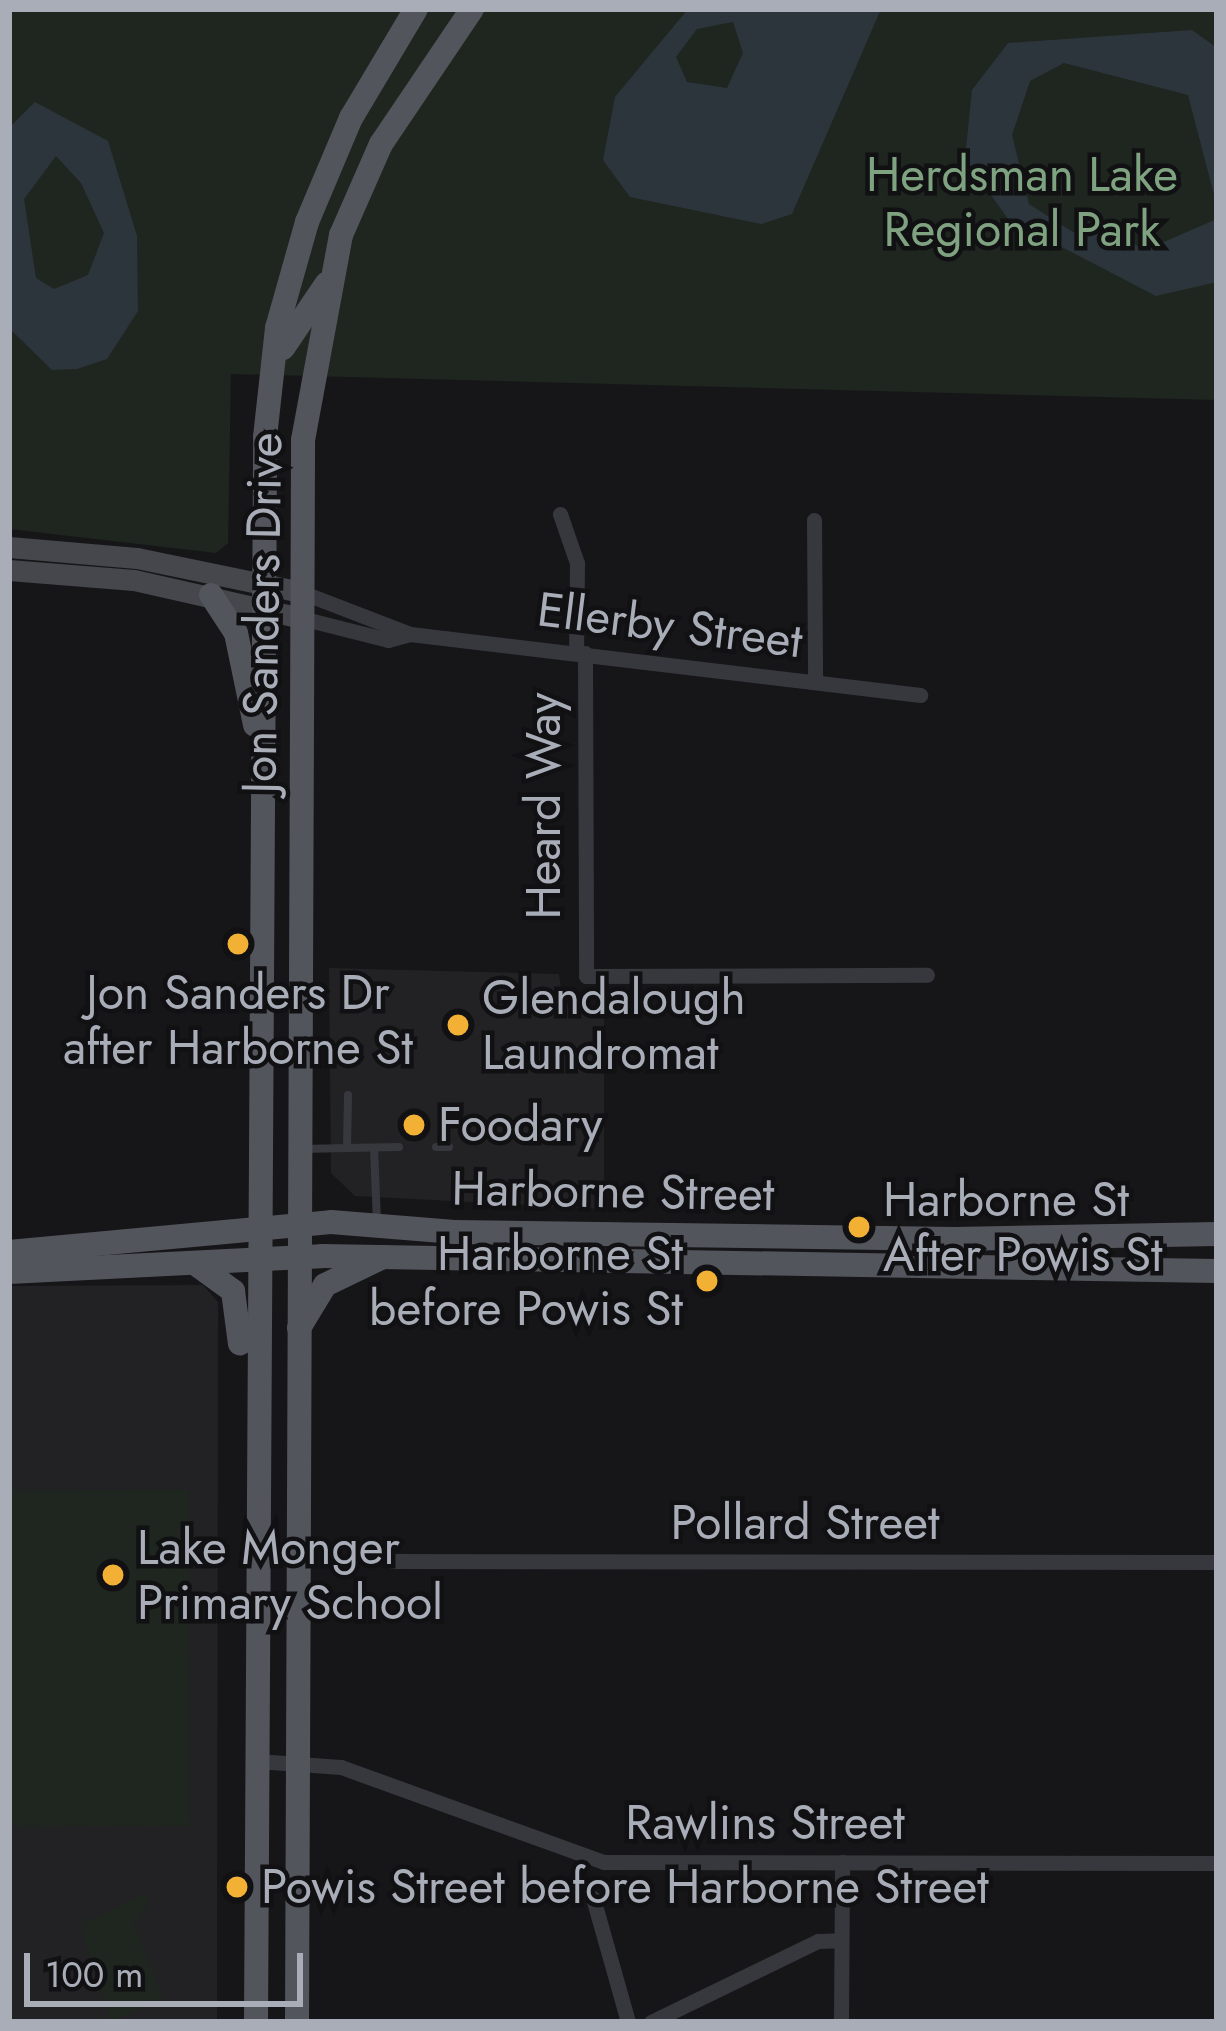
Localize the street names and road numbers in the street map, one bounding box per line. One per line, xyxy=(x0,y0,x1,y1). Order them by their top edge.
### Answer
street label: Jon Sanders Drive xyxy=(230,432,294,794)
street label: Ellerby Street xyxy=(534,580,806,670)
street label: Heard Way xyxy=(515,692,573,920)
street label: Harborne Street xyxy=(451,1159,775,1223)
street label: Pollard Street xyxy=(671,1494,939,1552)
street label: Rawlins Street xyxy=(625,1794,905,1852)

